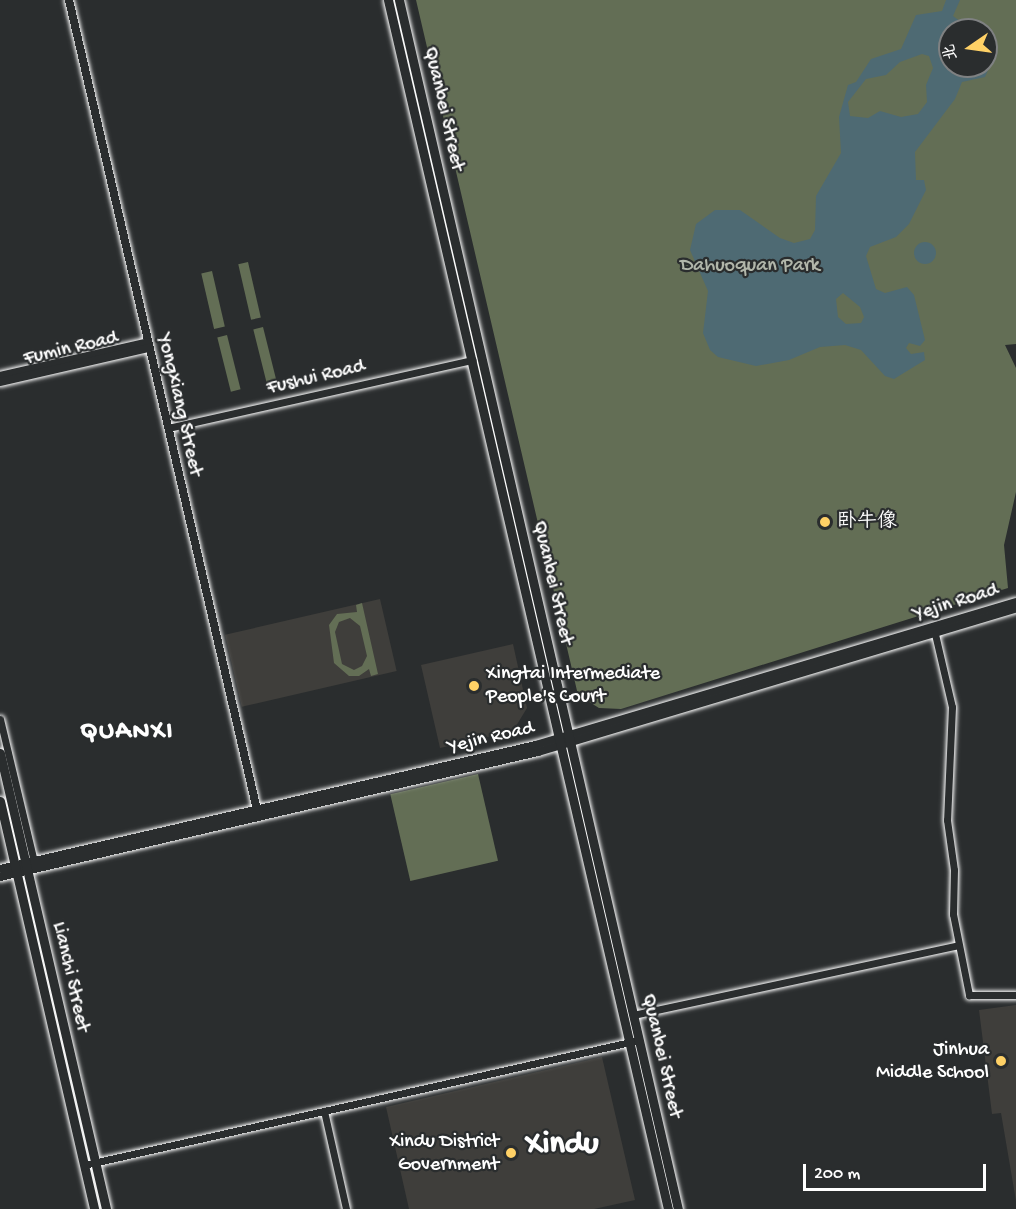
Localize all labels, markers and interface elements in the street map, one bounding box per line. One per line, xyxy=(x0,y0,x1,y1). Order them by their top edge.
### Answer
north arrow xyxy=(938,18,998,78)
text: 北 xyxy=(941,42,963,62)
street label: Quanbei Street xyxy=(417,45,469,173)
park label: Dahuoquan Park xyxy=(680,254,820,278)
street label: Fumin Road xyxy=(21,327,121,371)
street label: Yongxiang Street xyxy=(151,331,207,479)
street label: Fushui Road xyxy=(265,355,367,401)
place label: 卧牛像 xyxy=(837,510,897,534)
marker: 卧牛像 xyxy=(818,515,832,529)
street label: Quanbei Street xyxy=(526,519,578,647)
street label: Yejin Road xyxy=(911,579,1001,627)
place label: Xingtai Intermediate People's Court xyxy=(486,662,660,709)
marker: Xingtai Intermediate People's Court xyxy=(467,679,481,693)
street label: Yejin Road xyxy=(446,716,536,760)
district label: QUANXI xyxy=(80,717,174,749)
street label: Lianchi Street xyxy=(46,920,94,1034)
street label: Quanbei Street xyxy=(635,992,687,1120)
place label: Jinhua Middle School xyxy=(876,1038,989,1085)
marker: Jinhua Middle School xyxy=(994,1054,1008,1068)
district label: Xindu xyxy=(526,1126,598,1164)
place label: Xindu District Government xyxy=(389,1130,499,1177)
marker: Xindu District Government xyxy=(504,1146,518,1160)
scale bar xyxy=(806,1152,989,1190)
text: 200 m xyxy=(814,1164,860,1185)

